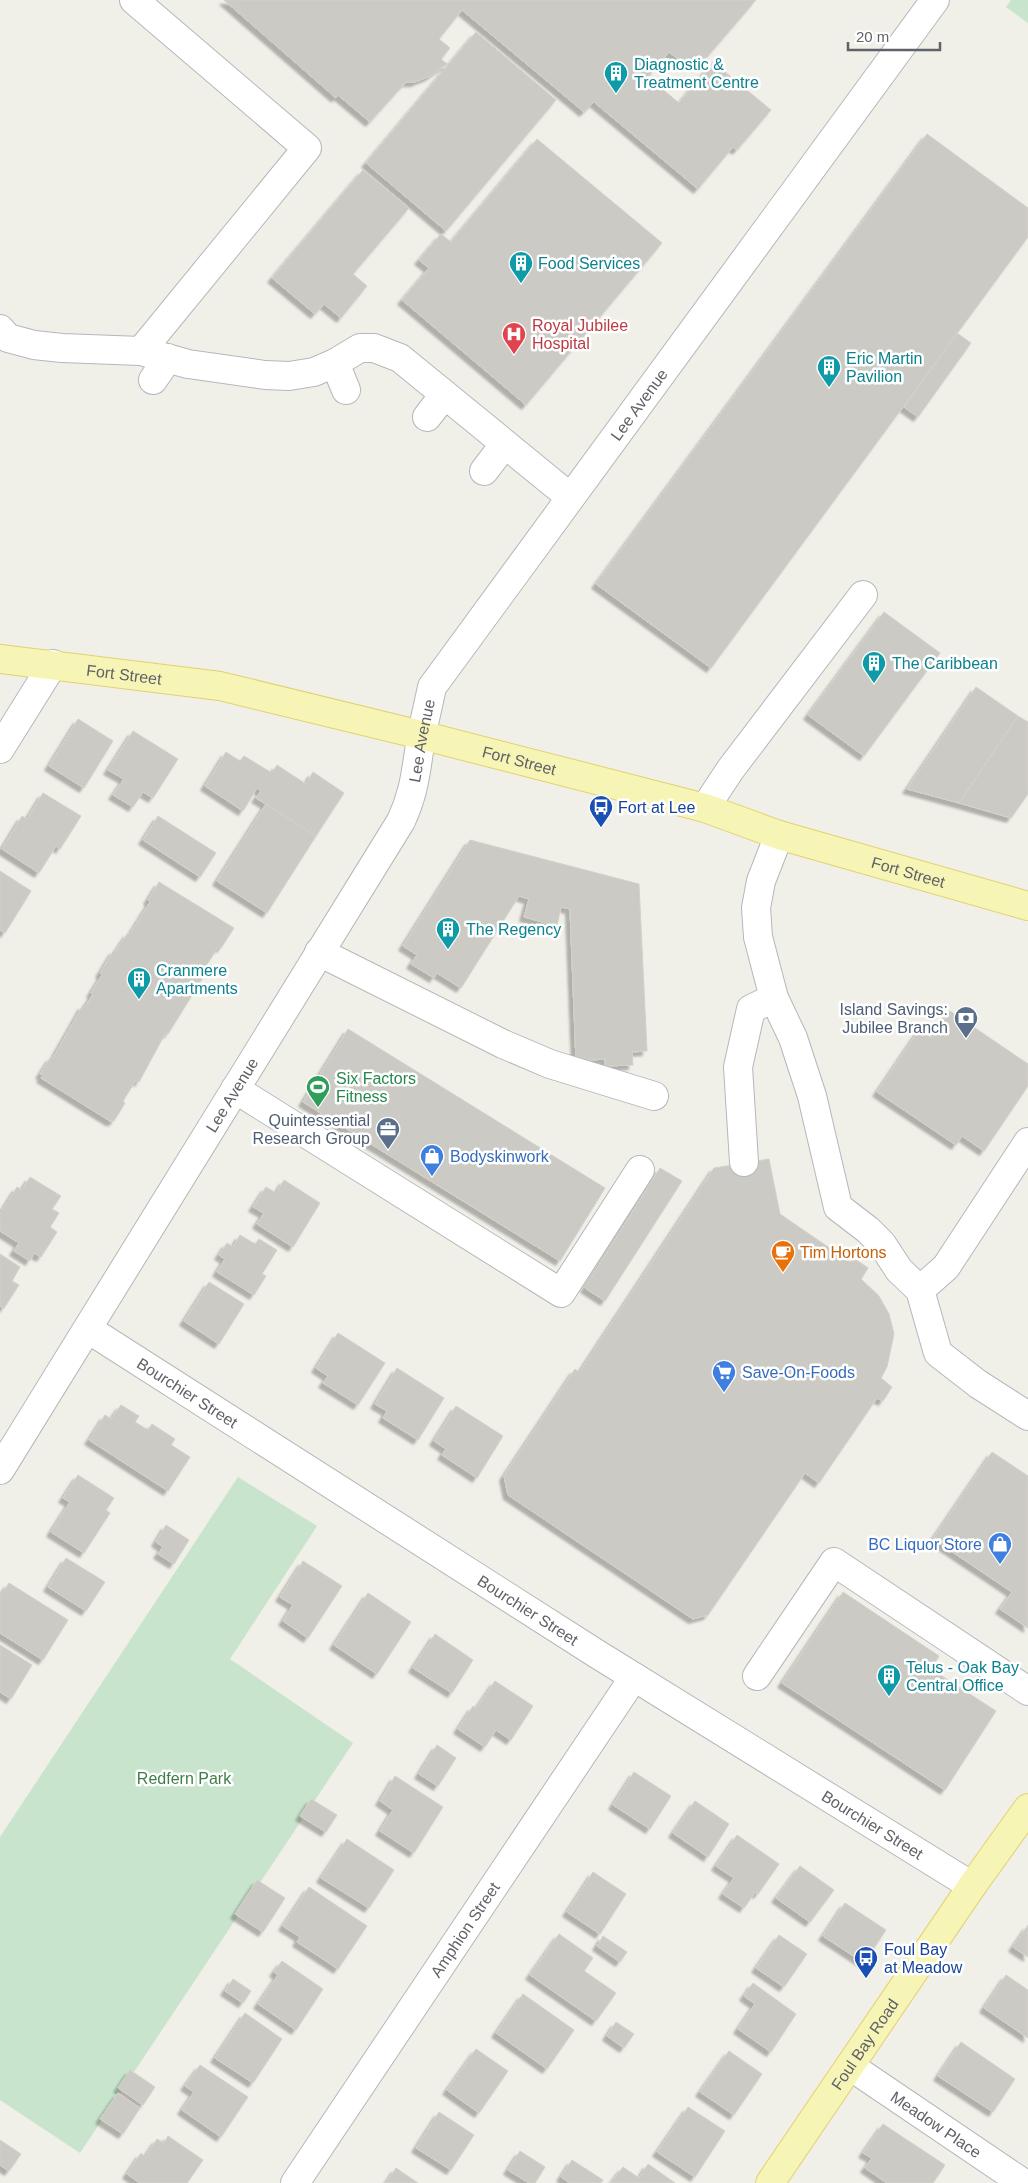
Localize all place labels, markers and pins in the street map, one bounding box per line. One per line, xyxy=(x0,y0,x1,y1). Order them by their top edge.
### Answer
place label: Diagnostic & Treatment Centre xyxy=(634,56,759,91)
building icon: Diagnostic & Treatment Centre xyxy=(603,60,629,94)
building icon: Food Services xyxy=(508,250,534,284)
place label: Food Services xyxy=(538,255,640,272)
place label: Royal Jubilee Hospital xyxy=(532,317,628,352)
hospital icon: Royal Jubilee Hospital xyxy=(501,321,527,355)
place label: Eric Martin Pavilion xyxy=(846,350,922,385)
building icon: Eric Martin Pavilion xyxy=(816,354,842,388)
building icon: The Caribbean xyxy=(861,650,887,684)
place label: The Caribbean xyxy=(892,655,998,672)
bus stop icon: Fort at Lee xyxy=(588,794,614,828)
place label: Fort at Lee xyxy=(618,799,695,816)
building icon: The Regency xyxy=(435,916,461,950)
place label: The Regency xyxy=(466,921,561,938)
place label: Cranmere Apartments xyxy=(156,962,238,997)
building icon: Cranmere Apartments xyxy=(126,966,152,1000)
place label: Island Savings: Jubilee Branch xyxy=(839,1001,948,1036)
bank icon: Island Savings: Jubilee Branch xyxy=(953,1005,979,1039)
place label: Six Factors Fitness xyxy=(336,1070,416,1105)
sports icon: Six Factors Fitness xyxy=(305,1074,331,1108)
place label: Quintessential Research Group xyxy=(253,1112,370,1147)
office icon: Quintessential Research Group xyxy=(375,1116,401,1150)
shop icon: Bodyskinwork xyxy=(419,1143,445,1177)
place label: Bodyskinwork xyxy=(450,1148,550,1165)
cafe icon: Tim Hortons xyxy=(770,1239,796,1273)
place label: Tim Hortons xyxy=(800,1244,887,1261)
supermarket icon: Save-On-Foods xyxy=(711,1359,737,1393)
place label: Save-On-Foods xyxy=(742,1364,855,1381)
shop icon: BC Liquor Store xyxy=(987,1531,1013,1565)
place label: BC Liquor Store xyxy=(868,1536,982,1553)
place label: Telus - Oak Bay Central Office xyxy=(906,1659,1019,1694)
building icon: Telus - Oak Bay Central Office xyxy=(876,1663,902,1697)
place label: Foul Bay at Meadow xyxy=(884,1941,963,1976)
bus stop icon: Foul Bay at Meadow xyxy=(853,1945,879,1979)

